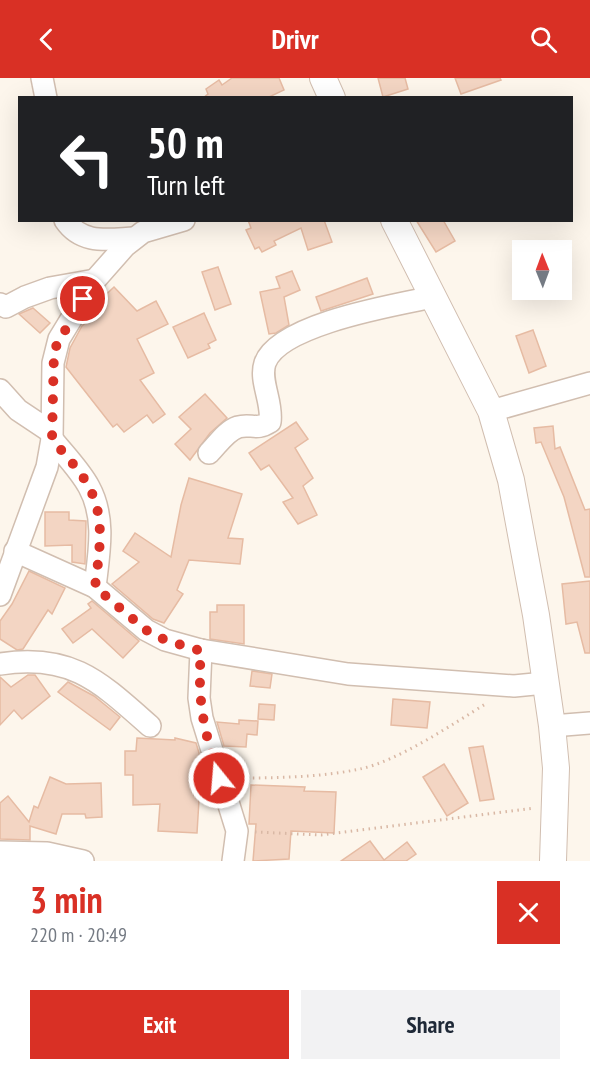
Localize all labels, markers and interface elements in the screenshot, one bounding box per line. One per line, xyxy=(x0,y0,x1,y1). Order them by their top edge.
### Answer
text: Drivr xyxy=(271,22,319,56)
icon: back xyxy=(30,23,63,56)
icon: search xyxy=(527,23,560,56)
text: 50 m xyxy=(147,115,224,170)
icon: left xyxy=(48,120,126,198)
text: Turn left xyxy=(147,168,225,202)
north arrow xyxy=(512,240,572,300)
map controls xyxy=(512,240,572,300)
pin xyxy=(57,273,108,324)
icon: arrive xyxy=(66,282,99,315)
position arrow xyxy=(187,746,251,810)
text: 3 min xyxy=(30,876,103,923)
button: close xyxy=(497,881,560,944)
text: 220 m · 20:49 xyxy=(30,922,127,948)
button: Exit xyxy=(30,990,289,1059)
button: Share xyxy=(301,990,560,1059)

